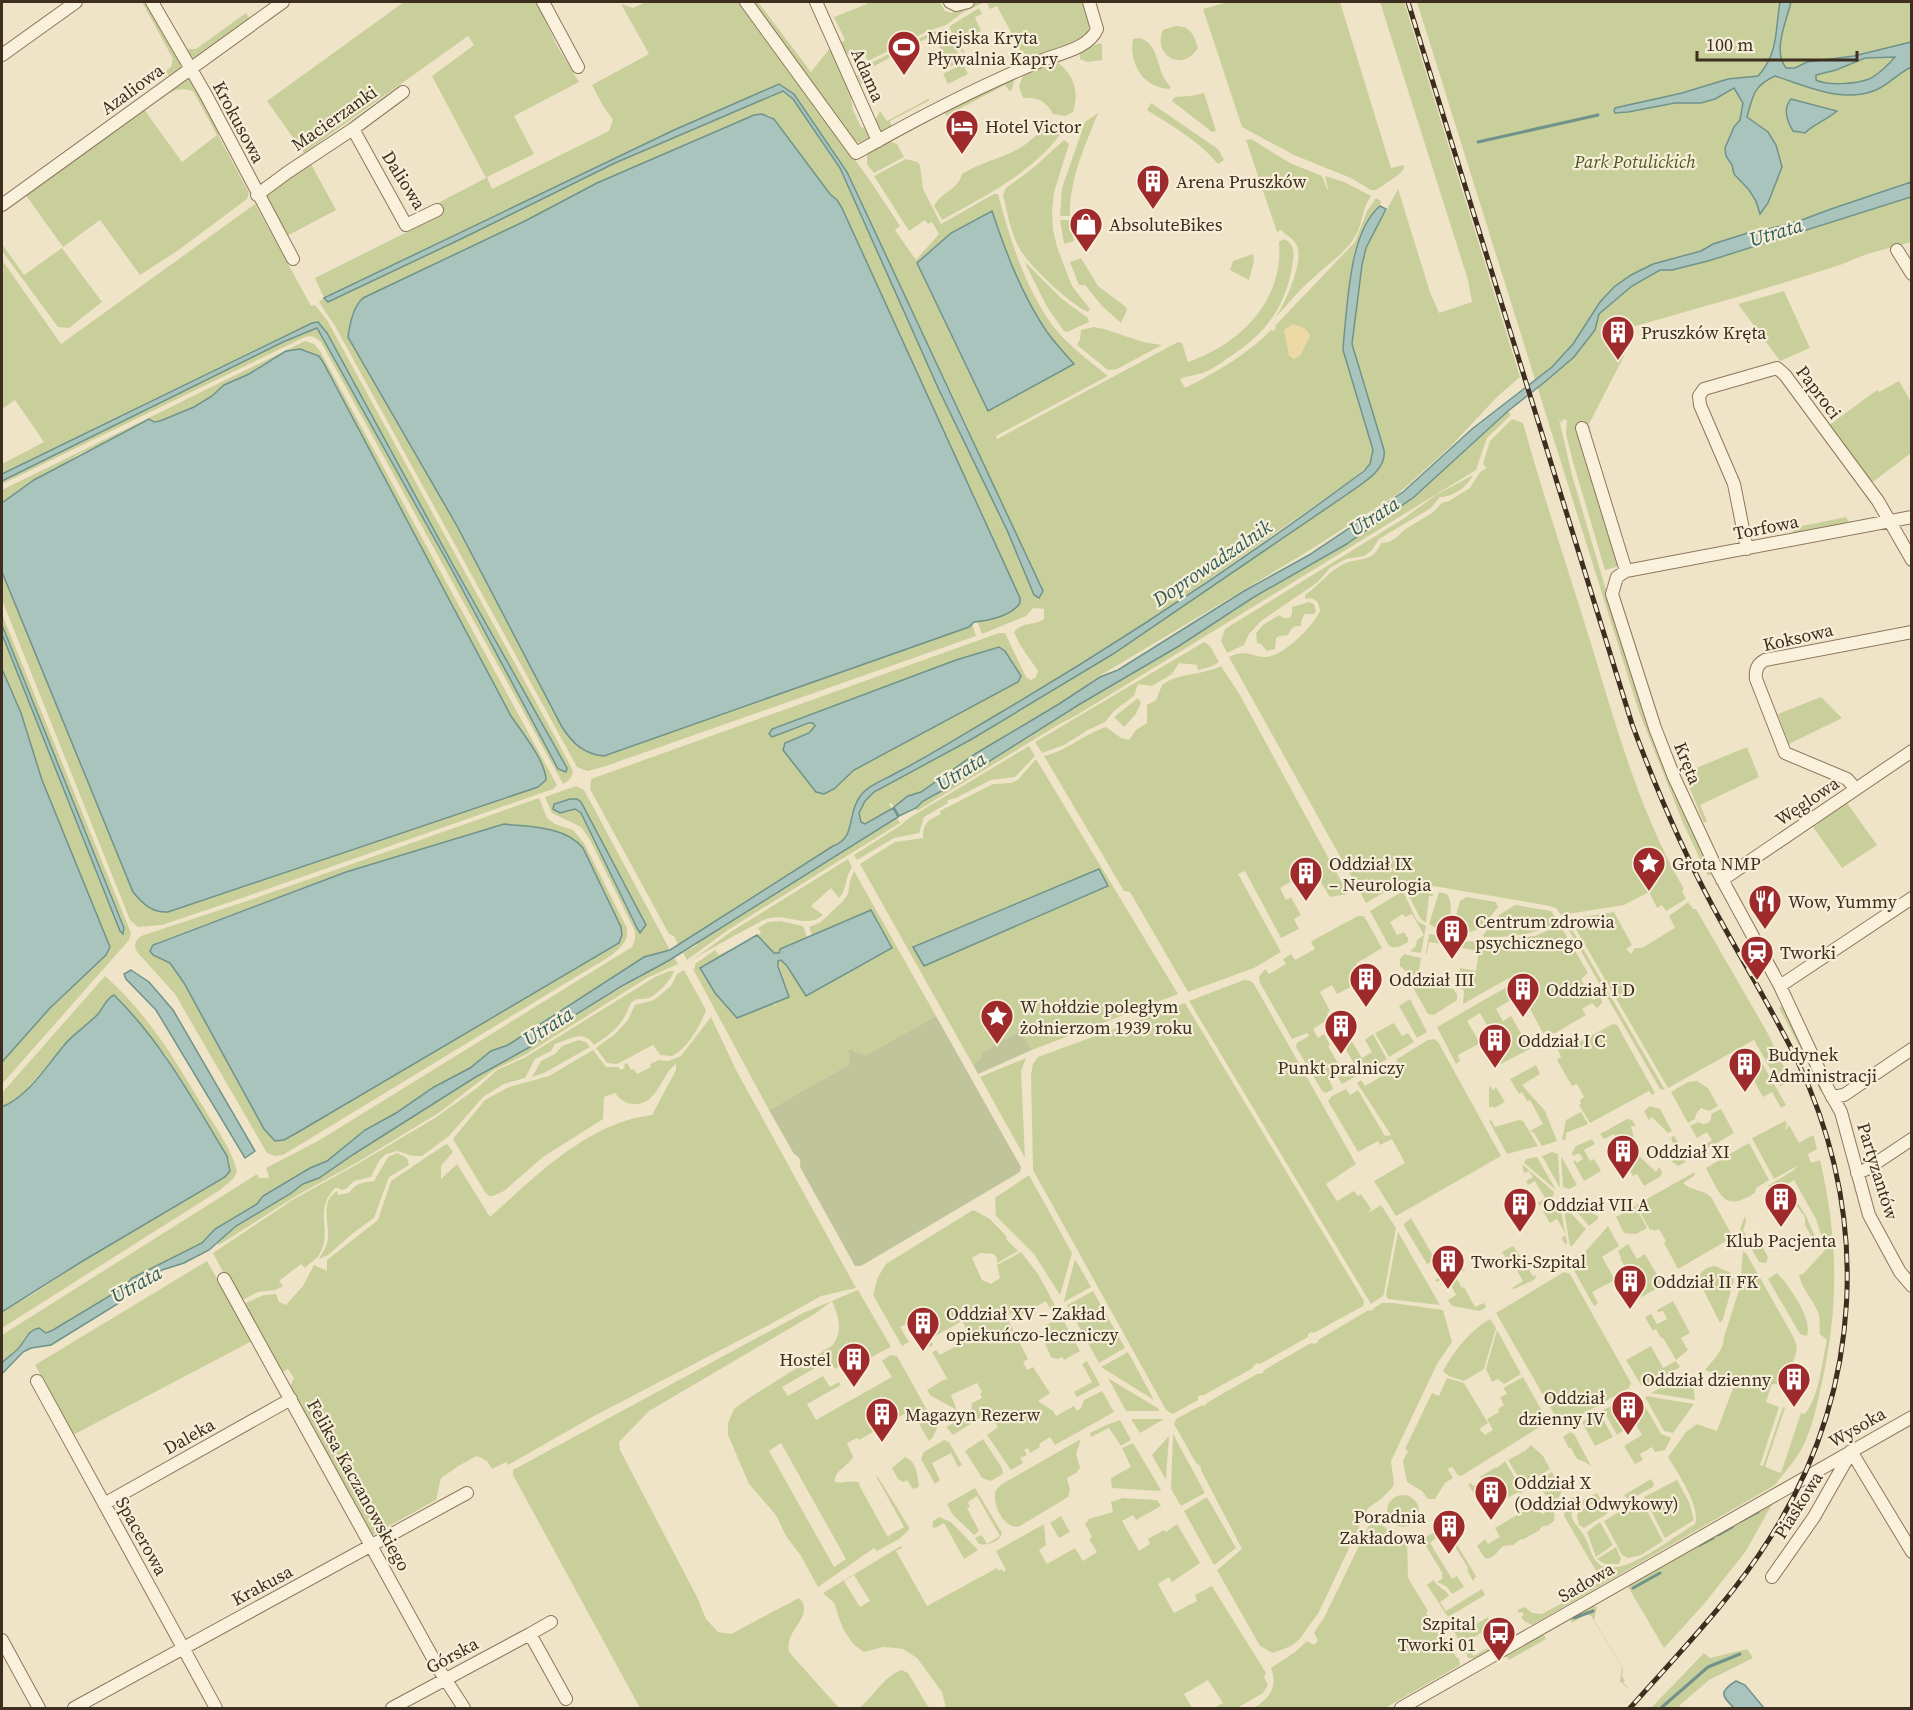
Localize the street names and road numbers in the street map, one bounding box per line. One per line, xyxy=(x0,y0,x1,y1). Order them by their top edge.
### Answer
street label: Adama xyxy=(845,44,891,106)
street label: Azaliowa xyxy=(95,57,169,120)
street label: Krokusowa xyxy=(207,76,272,168)
street label: Macierzanki xyxy=(286,79,382,157)
street label: Daliowa xyxy=(376,146,432,215)
street label: Paproci xyxy=(1791,360,1847,424)
street label: Torfowa xyxy=(1731,508,1801,546)
street label: Koksowa xyxy=(1760,617,1836,657)
street label: Kręta xyxy=(1668,738,1708,789)
street label: Węglowa xyxy=(1770,770,1845,832)
street label: Partyzantów xyxy=(1851,1119,1905,1223)
street label: Feliksa Kaczanowskiego xyxy=(301,1395,417,1575)
street label: Wysoka xyxy=(1824,1400,1891,1453)
street label: Daleka xyxy=(159,1411,220,1460)
street label: Piaskowa xyxy=(1768,1466,1829,1543)
street label: Spacerowa xyxy=(110,1492,174,1581)
street label: Sadowa xyxy=(1553,1555,1619,1608)
street label: Krakusa xyxy=(227,1558,298,1612)
street label: Górska xyxy=(421,1630,483,1679)

